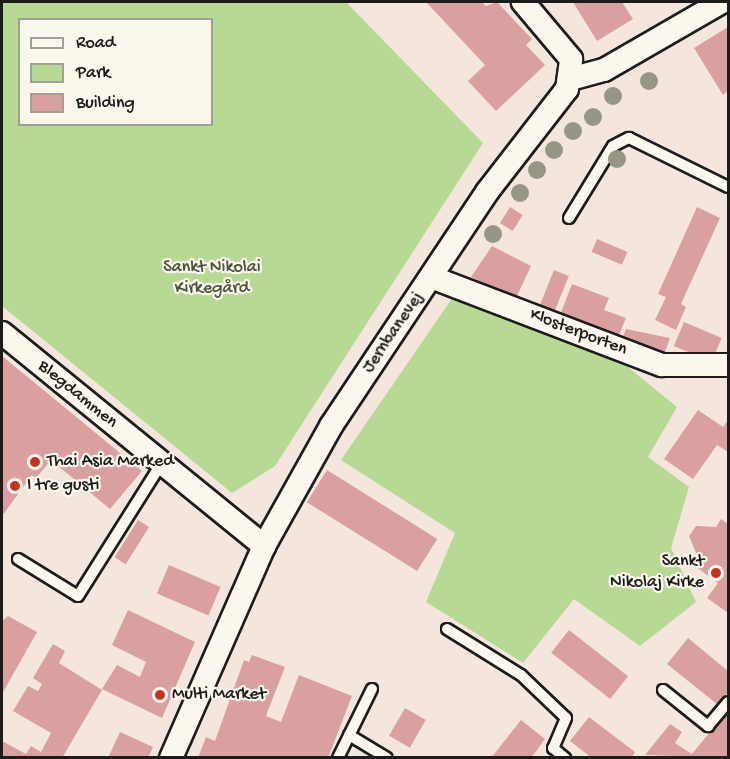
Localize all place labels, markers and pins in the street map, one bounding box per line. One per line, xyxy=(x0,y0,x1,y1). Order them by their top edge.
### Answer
place label: Thai Asia Marked xyxy=(47,451,174,473)
marker: Thai Asia Marked xyxy=(28,455,42,469)
place label: I tre gusti xyxy=(27,475,99,497)
marker: I tre gusti xyxy=(8,479,22,493)
place label: Sankt Nikolaj Kirke xyxy=(610,552,704,594)
marker: Sankt Nikolaj Kirke xyxy=(709,566,723,580)
place label: Multi Market xyxy=(172,684,266,706)
marker: Multi Market xyxy=(153,688,167,702)

